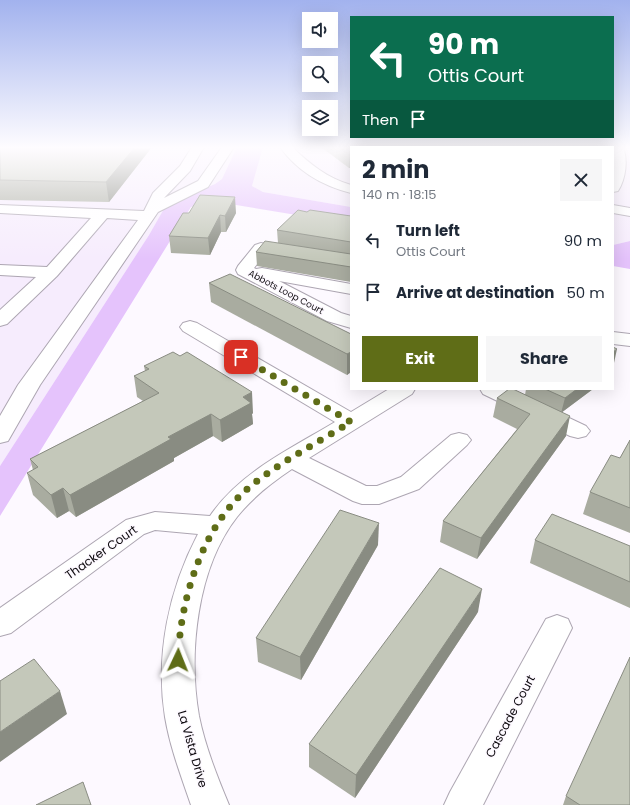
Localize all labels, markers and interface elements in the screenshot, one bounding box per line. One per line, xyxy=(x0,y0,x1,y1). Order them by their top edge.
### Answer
map controls xyxy=(302,12,338,136)
button: sound xyxy=(302,12,338,48)
text: 90 m xyxy=(428,25,499,64)
icon: left xyxy=(362,32,414,84)
button: search xyxy=(302,56,338,92)
text: Ottis Court xyxy=(428,63,524,88)
button: layers xyxy=(302,100,338,136)
icon: arrive xyxy=(407,108,429,130)
text: Then xyxy=(362,109,399,130)
text: 2 min xyxy=(362,153,429,186)
button: close xyxy=(560,159,602,201)
text: 140 m · 18:15 xyxy=(362,185,437,204)
text: Turn left xyxy=(396,220,460,241)
icon: left xyxy=(362,229,384,251)
text: 90 m xyxy=(564,230,602,251)
text: Ottis Court xyxy=(396,242,465,261)
street label: Abbots Loop Court xyxy=(246,267,326,317)
icon: arrive xyxy=(362,281,384,303)
text: Arrive at destination xyxy=(396,282,554,303)
text: 50 m xyxy=(566,282,605,303)
button: Exit xyxy=(362,336,478,382)
button: Share xyxy=(486,336,602,382)
pin xyxy=(224,340,258,374)
icon: arrive xyxy=(230,346,252,368)
street label: Thacker Court xyxy=(62,521,140,583)
position arrow xyxy=(157,639,199,681)
street label: Cascade Court xyxy=(481,672,539,760)
street label: La Vista Drive xyxy=(174,708,212,790)

